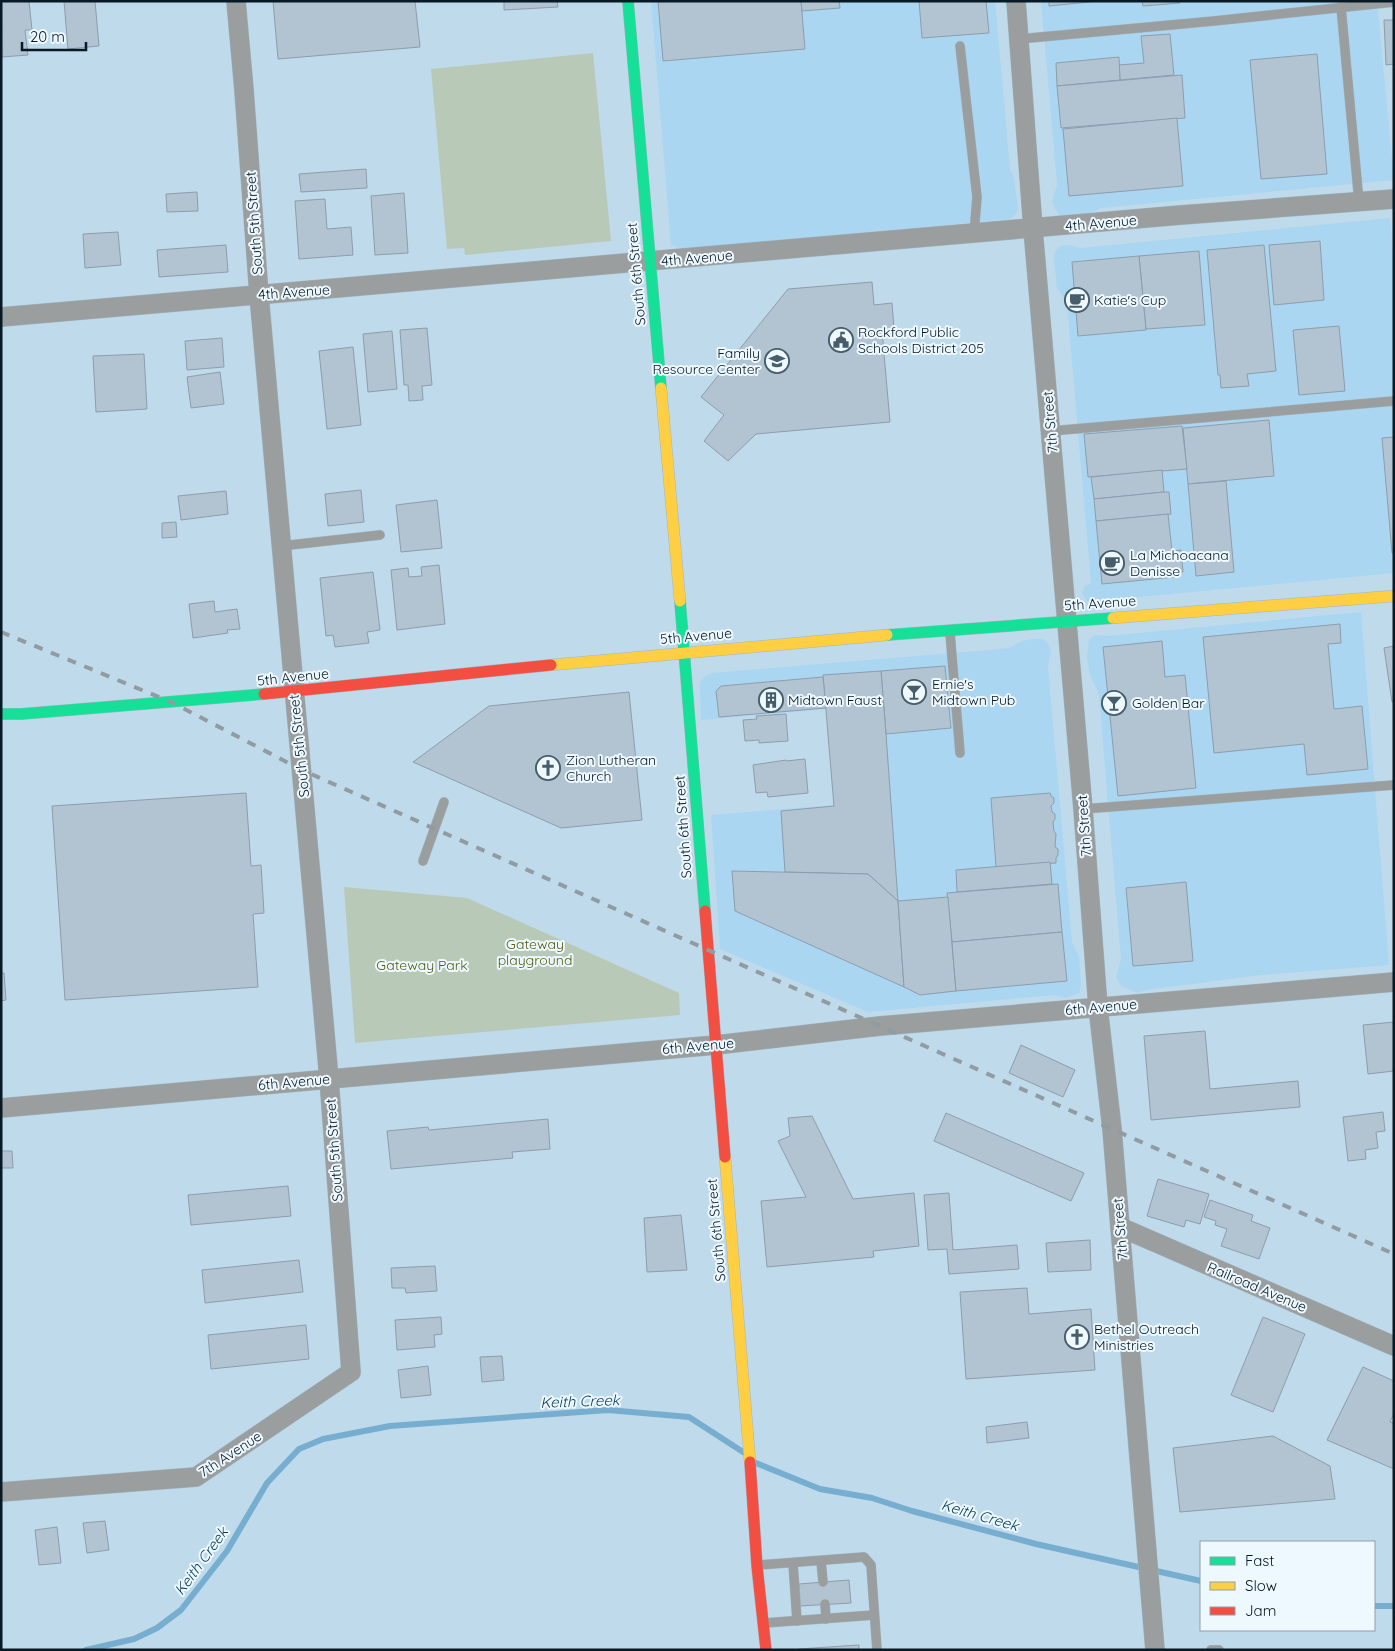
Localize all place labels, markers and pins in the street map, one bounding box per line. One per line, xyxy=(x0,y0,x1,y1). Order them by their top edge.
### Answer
cafe icon: Katie's Cup xyxy=(1064,287,1090,313)
place label: Katie's Cup xyxy=(1094,291,1166,309)
place label: Rockford Public Schools District 205 xyxy=(858,323,984,357)
public building icon: Rockford Public Schools District 205 xyxy=(828,327,854,353)
place label: Family Resource Center xyxy=(653,344,761,378)
school or university icon: Family Resource Center xyxy=(764,348,790,374)
place label: La Michoacana Denisse xyxy=(1130,546,1229,580)
cafe icon: La Michoacana Denisse xyxy=(1099,550,1125,576)
place label: Ernie's Midtown Pub xyxy=(932,675,1015,709)
bar icon: Ernie's Midtown Pub xyxy=(901,679,927,705)
building icon: Midtown Faust xyxy=(758,687,784,713)
bar icon: Golden Bar xyxy=(1101,690,1127,716)
place label: Midtown Faust xyxy=(788,691,882,709)
place label: Golden Bar xyxy=(1132,694,1205,712)
place label: Zion Lutheran Church xyxy=(566,751,656,785)
church icon: Zion Lutheran Church xyxy=(535,755,561,781)
place label: Bethel Outreach Ministries xyxy=(1094,1320,1199,1354)
church icon: Bethel Outreach Ministries xyxy=(1064,1324,1090,1350)

